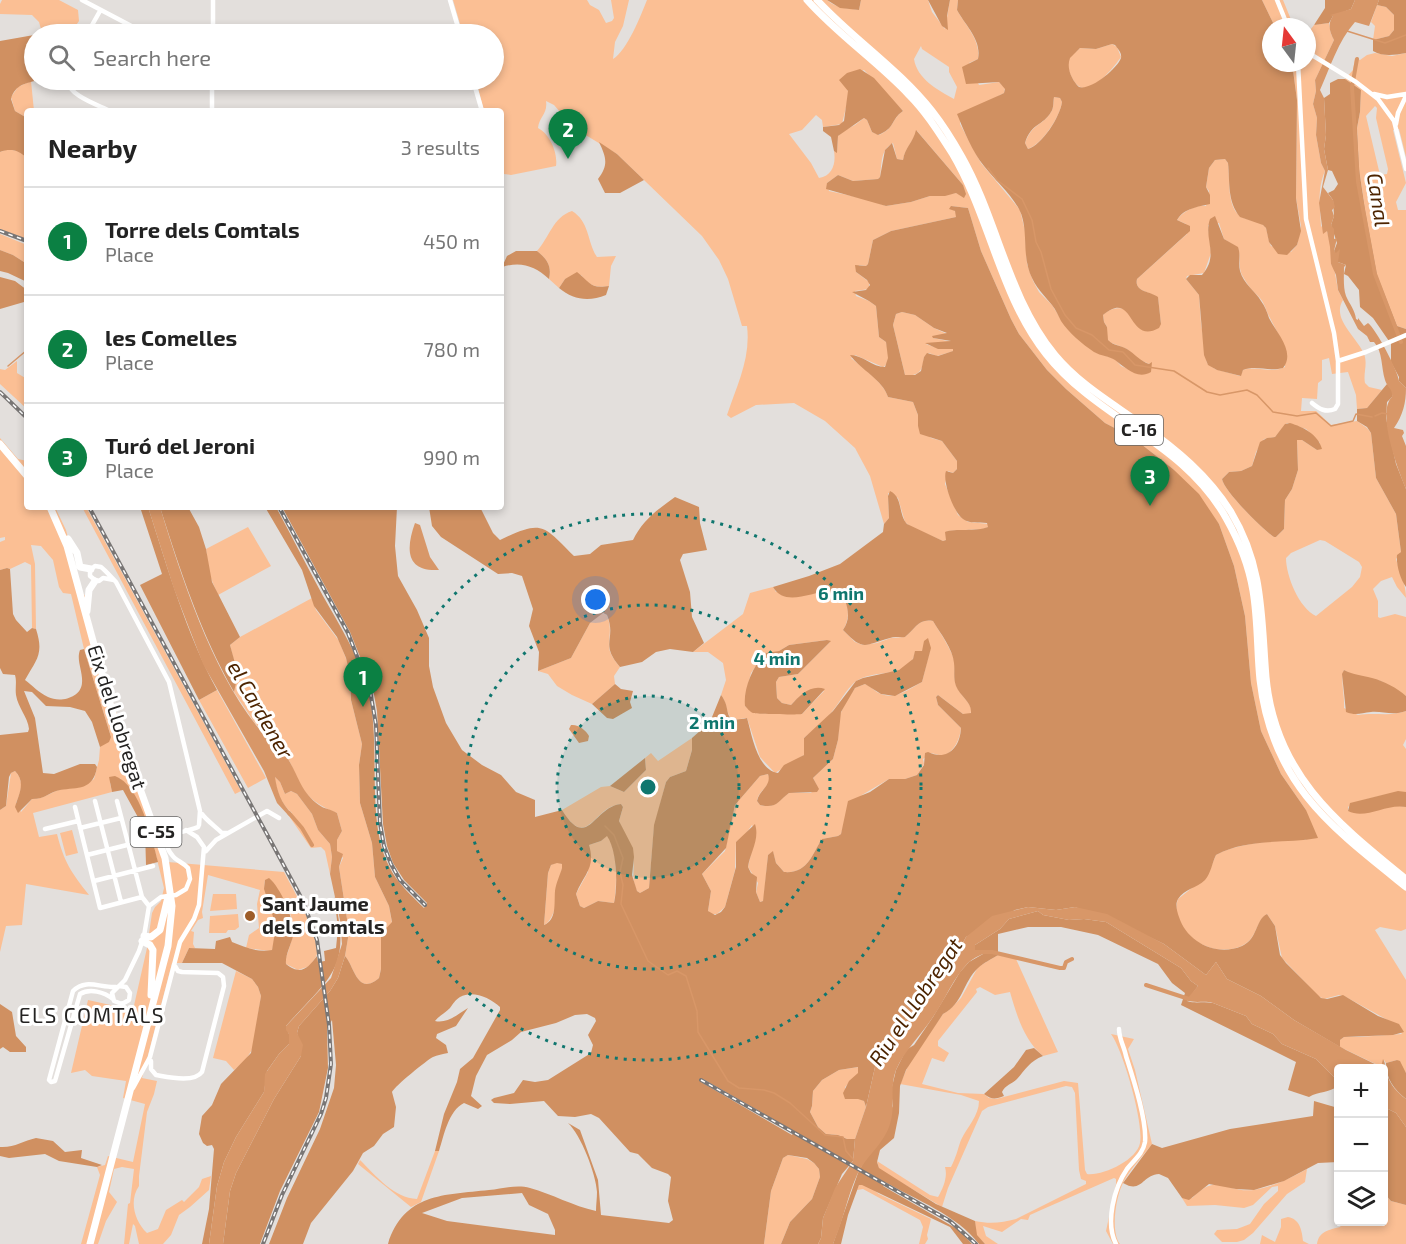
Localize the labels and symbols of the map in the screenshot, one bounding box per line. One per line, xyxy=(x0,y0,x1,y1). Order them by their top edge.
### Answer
north arrow xyxy=(1262,18,1316,72)
pin: 2 xyxy=(548,110,588,159)
water label: Canal xyxy=(1363,171,1396,228)
road number: C-16 xyxy=(1115,415,1163,445)
pin: 3 xyxy=(1130,456,1170,506)
text: 6 min xyxy=(818,582,864,604)
your location xyxy=(581,585,610,614)
street label: Eix del Llobregat xyxy=(83,641,153,792)
text: 4 min xyxy=(754,647,801,669)
water label: el Cardener xyxy=(223,656,300,763)
pin: 1 xyxy=(344,658,382,707)
text: 2 min xyxy=(689,711,735,733)
centre of rings xyxy=(638,777,658,797)
road number: C-55 xyxy=(130,817,182,847)
place label: Sant Jaume dels Comtals xyxy=(262,891,385,938)
marker: Sant Jaume dels Comtals xyxy=(243,909,257,923)
water label: Riu el Llobregat xyxy=(863,933,967,1070)
district label: ELS COMTALS xyxy=(19,1002,165,1027)

